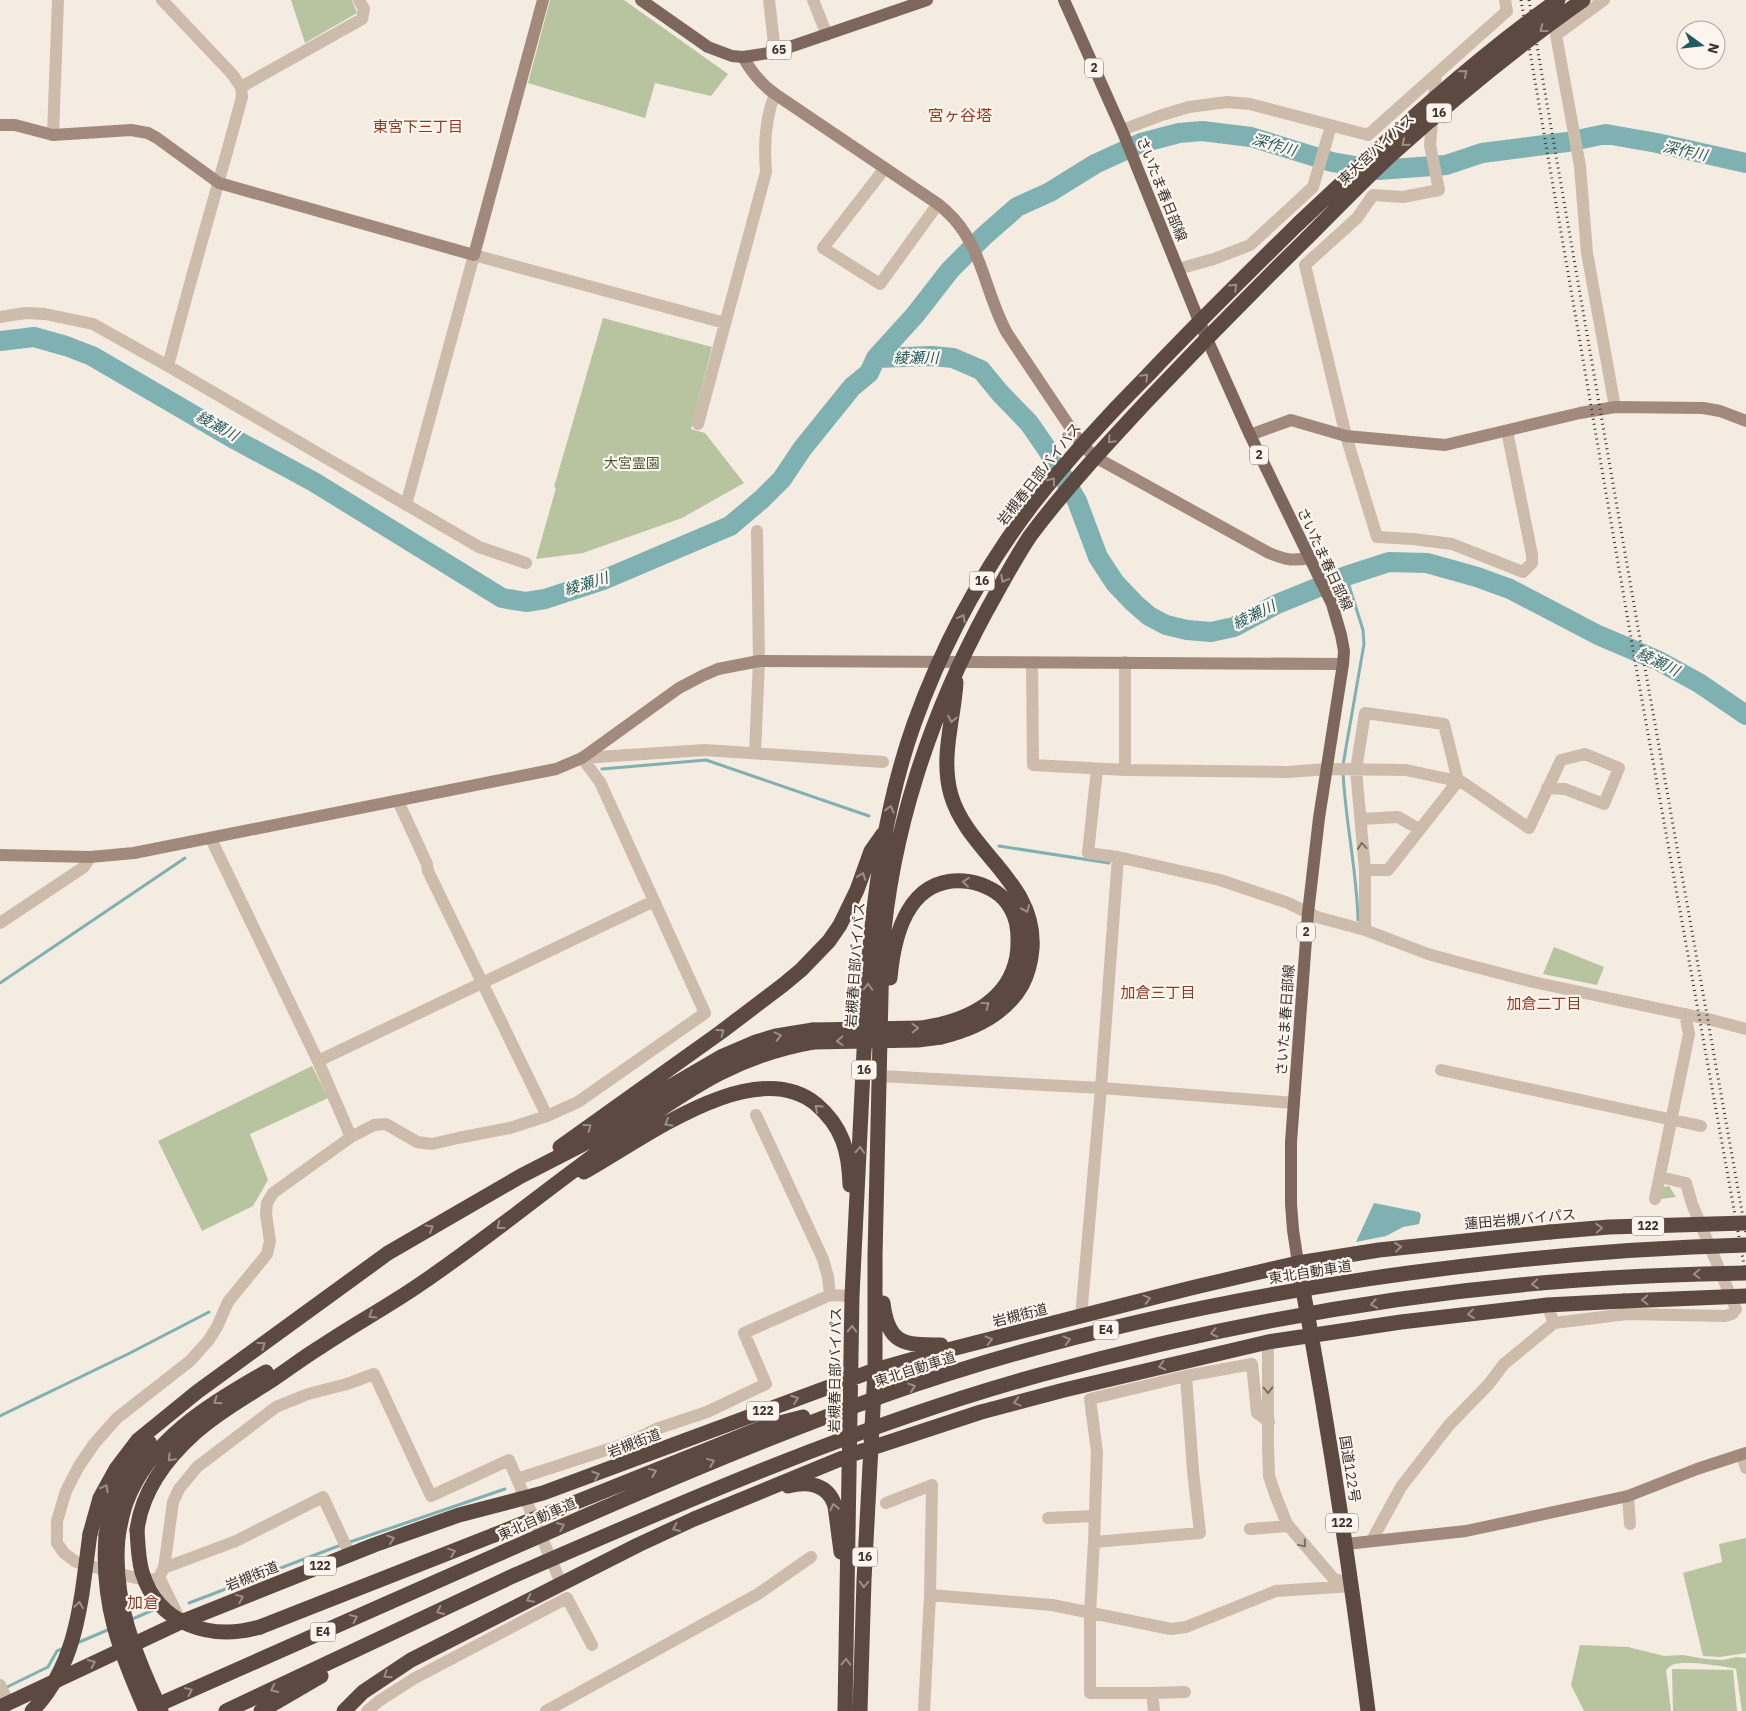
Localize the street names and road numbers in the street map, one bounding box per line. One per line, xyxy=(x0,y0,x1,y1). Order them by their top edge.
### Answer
road number: 65 xyxy=(766,40,792,60)
road number: 2 xyxy=(1085,58,1103,78)
road number: 16 xyxy=(1426,104,1452,122)
street label: 東大宮バイパス xyxy=(1334,109,1418,189)
street label: さいたま春日部線 xyxy=(1133,134,1191,244)
street label: 岩槻春日部バイパス xyxy=(993,419,1085,529)
road number: 2 xyxy=(1250,446,1268,464)
street label: さいたま春日部線 xyxy=(1293,505,1357,613)
road number: 16 xyxy=(970,572,994,590)
street label: 岩槻春日部バイパス xyxy=(842,902,868,1028)
road number: 2 xyxy=(1297,922,1315,942)
street label: さいたま春日部線 xyxy=(1272,964,1298,1076)
road number: 16 xyxy=(852,1060,876,1080)
street label: 蓮田岩槻バイパス xyxy=(1464,1205,1576,1233)
road number: 122 xyxy=(1632,1216,1664,1236)
street label: 東北自動車道 xyxy=(1267,1257,1353,1287)
street label: 岩槻街道 xyxy=(991,1299,1049,1331)
street label: 岩槻春日部バイパス xyxy=(825,1307,845,1433)
road number: E4 xyxy=(1094,1320,1118,1340)
street label: 東北自動車道 xyxy=(872,1347,958,1391)
road number: 122 xyxy=(747,1402,779,1420)
street label: 岩槻街道 xyxy=(605,1425,663,1461)
street label: 国道122号 xyxy=(1336,1434,1364,1504)
street label: 東北自動車道 xyxy=(495,1494,579,1544)
road number: 122 xyxy=(1326,1514,1358,1532)
road number: 16 xyxy=(852,1548,878,1566)
road number: 122 xyxy=(304,1556,336,1575)
street label: 岩槻街道 xyxy=(223,1557,281,1595)
road number: E4 xyxy=(310,1622,336,1641)

